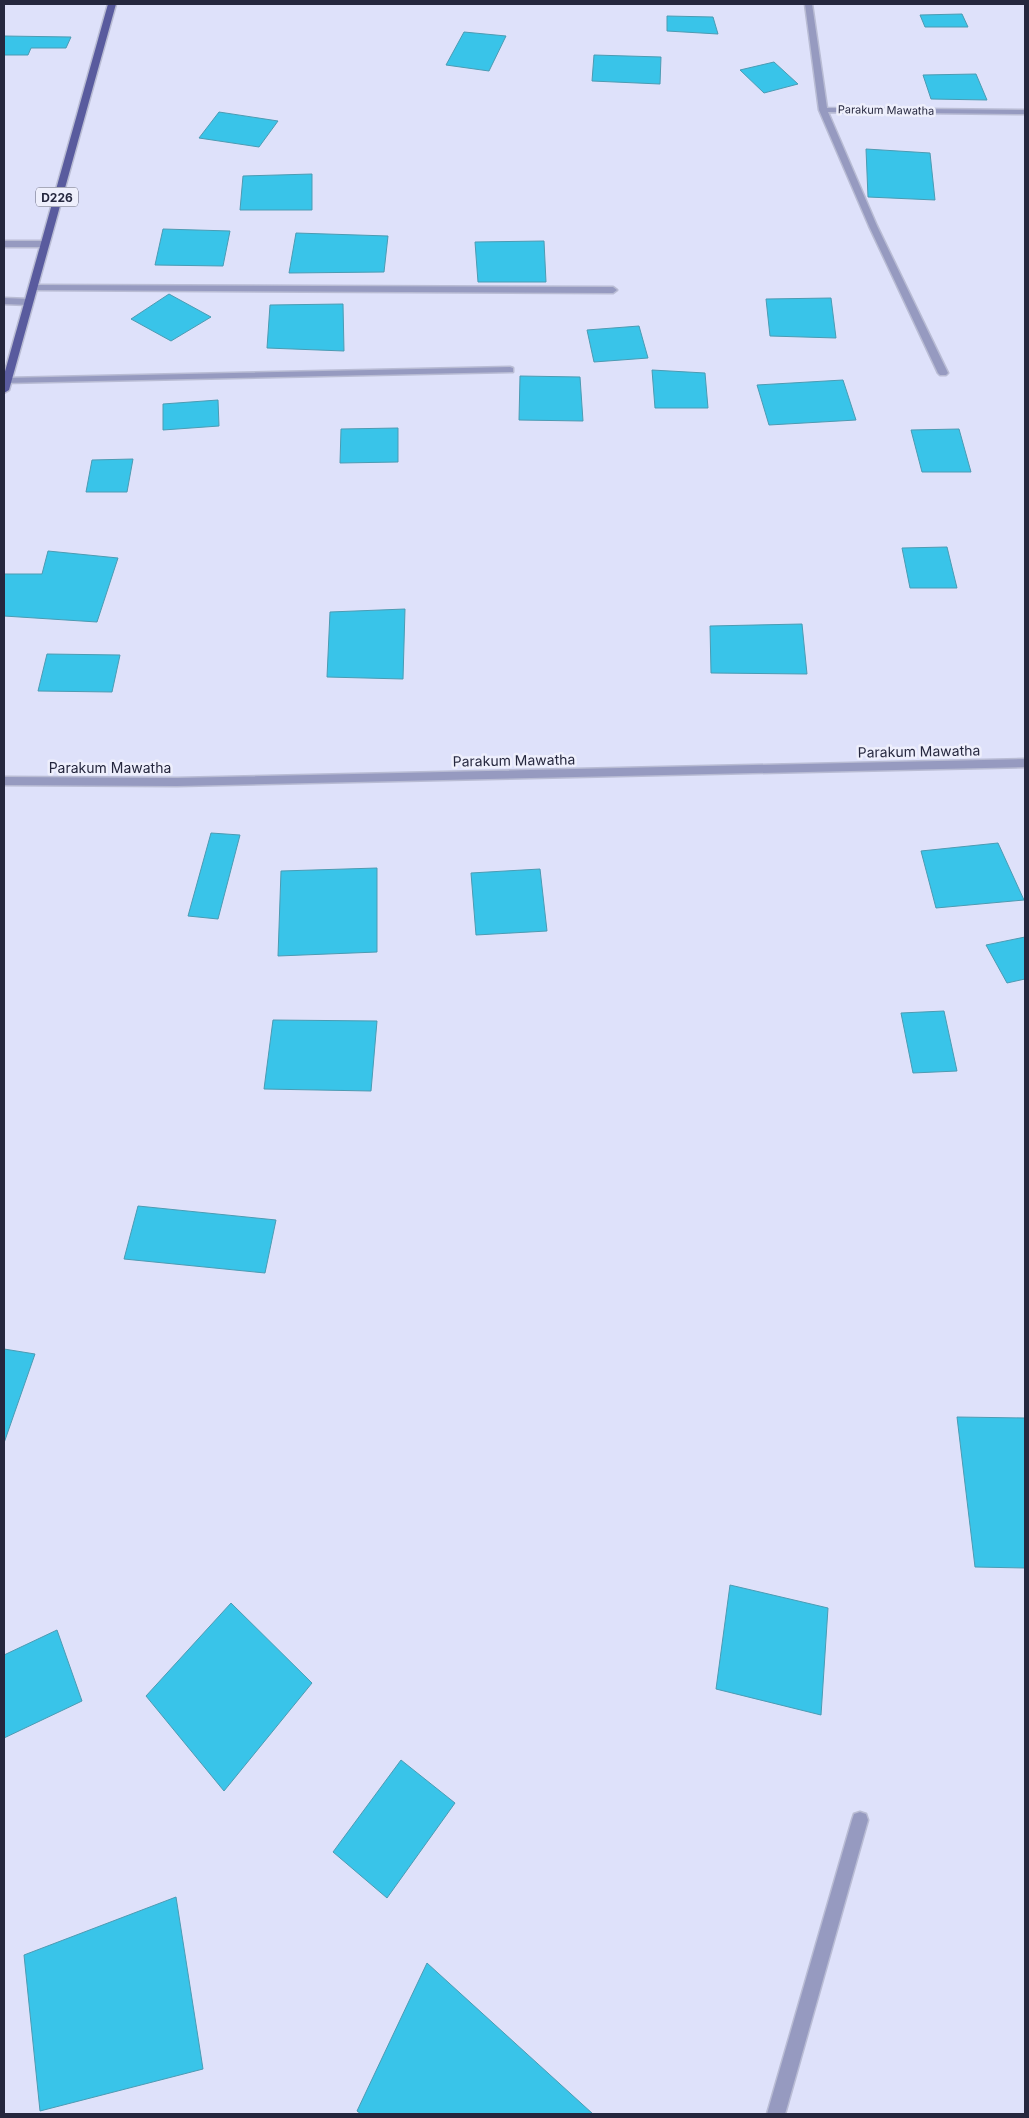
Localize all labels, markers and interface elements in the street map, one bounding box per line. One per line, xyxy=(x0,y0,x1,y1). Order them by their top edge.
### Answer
street label: Parakum Mawatha xyxy=(838,102,934,118)
road number: D226 xyxy=(36,188,78,206)
street label: Parakum Mawatha xyxy=(858,741,980,761)
street label: Parakum Mawatha xyxy=(453,750,575,770)
street label: Parakum Mawatha xyxy=(49,759,171,776)

